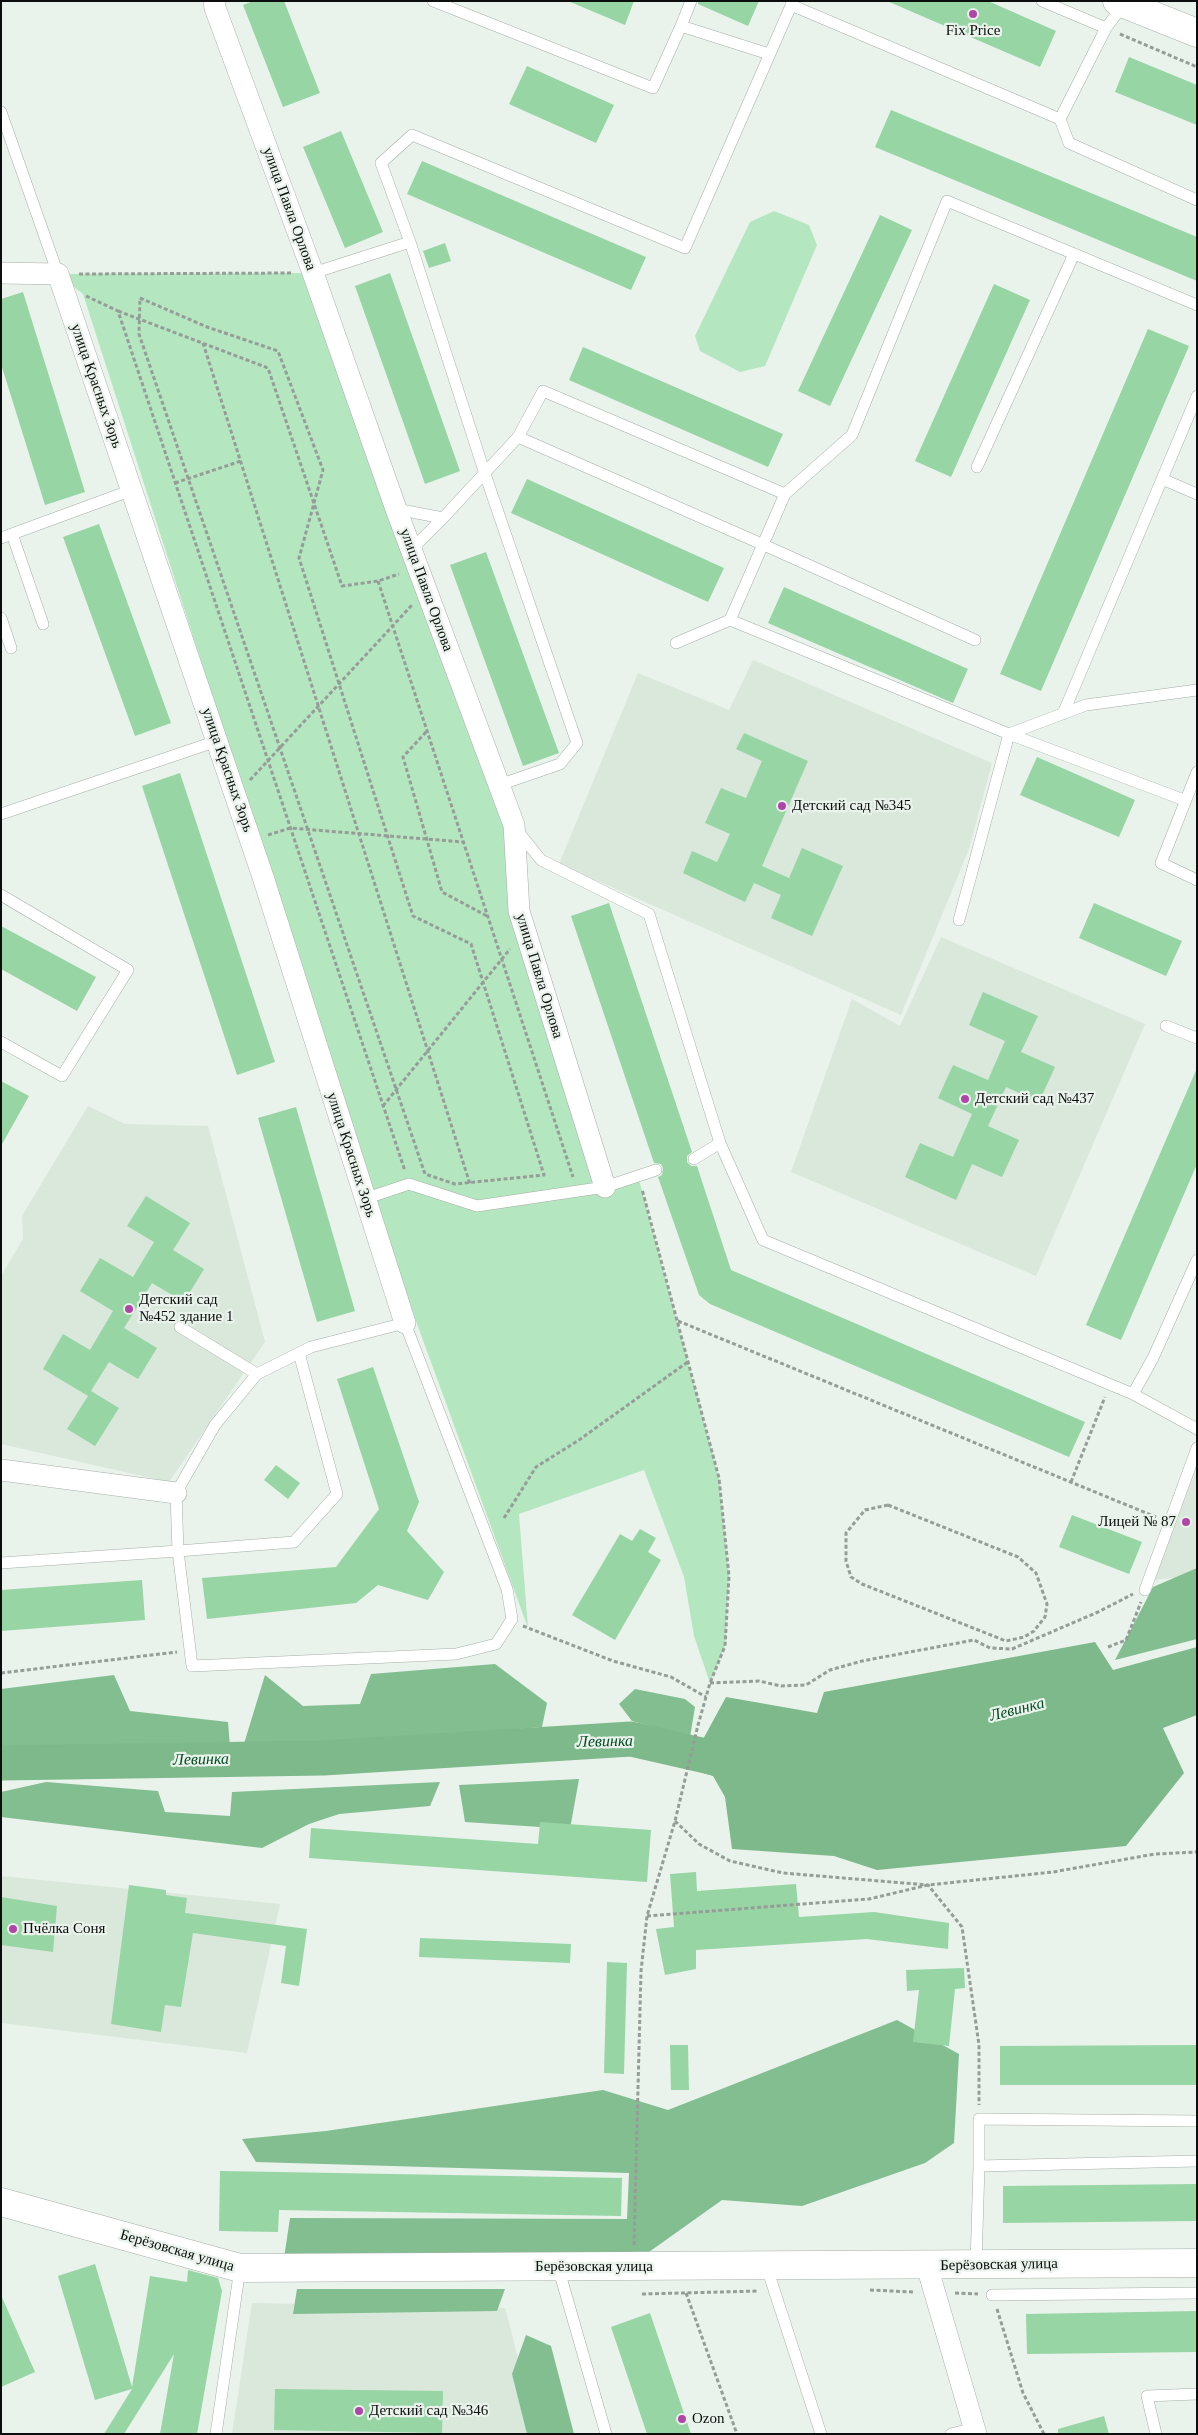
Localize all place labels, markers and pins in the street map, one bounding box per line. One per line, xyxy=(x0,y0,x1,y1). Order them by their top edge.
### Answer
marker: Fix Price xyxy=(967,8,979,20)
place label: Fix Price xyxy=(946,22,1000,40)
place label: Детский сад №345 xyxy=(792,797,911,815)
marker: Детский сад №345 xyxy=(776,800,788,812)
place label: Детский сад №437 xyxy=(975,1090,1094,1108)
marker: Детский сад №437 xyxy=(959,1093,971,1105)
place label: Детский сад №452 здание 1 xyxy=(139,1291,233,1326)
marker: Детский сад №452 здание 1 xyxy=(123,1303,135,1315)
place label: Лицей № 87 xyxy=(1098,1513,1176,1531)
marker: Лицей № 87 xyxy=(1180,1516,1192,1528)
place label: Пчёлка Соня xyxy=(23,1920,105,1938)
marker: Пчёлка Соня xyxy=(7,1923,19,1935)
place label: Детский сад №346 xyxy=(369,2402,488,2420)
marker: Детский сад №346 xyxy=(353,2405,365,2417)
place label: Ozon xyxy=(692,2410,724,2428)
marker: Ozon xyxy=(676,2413,688,2425)

